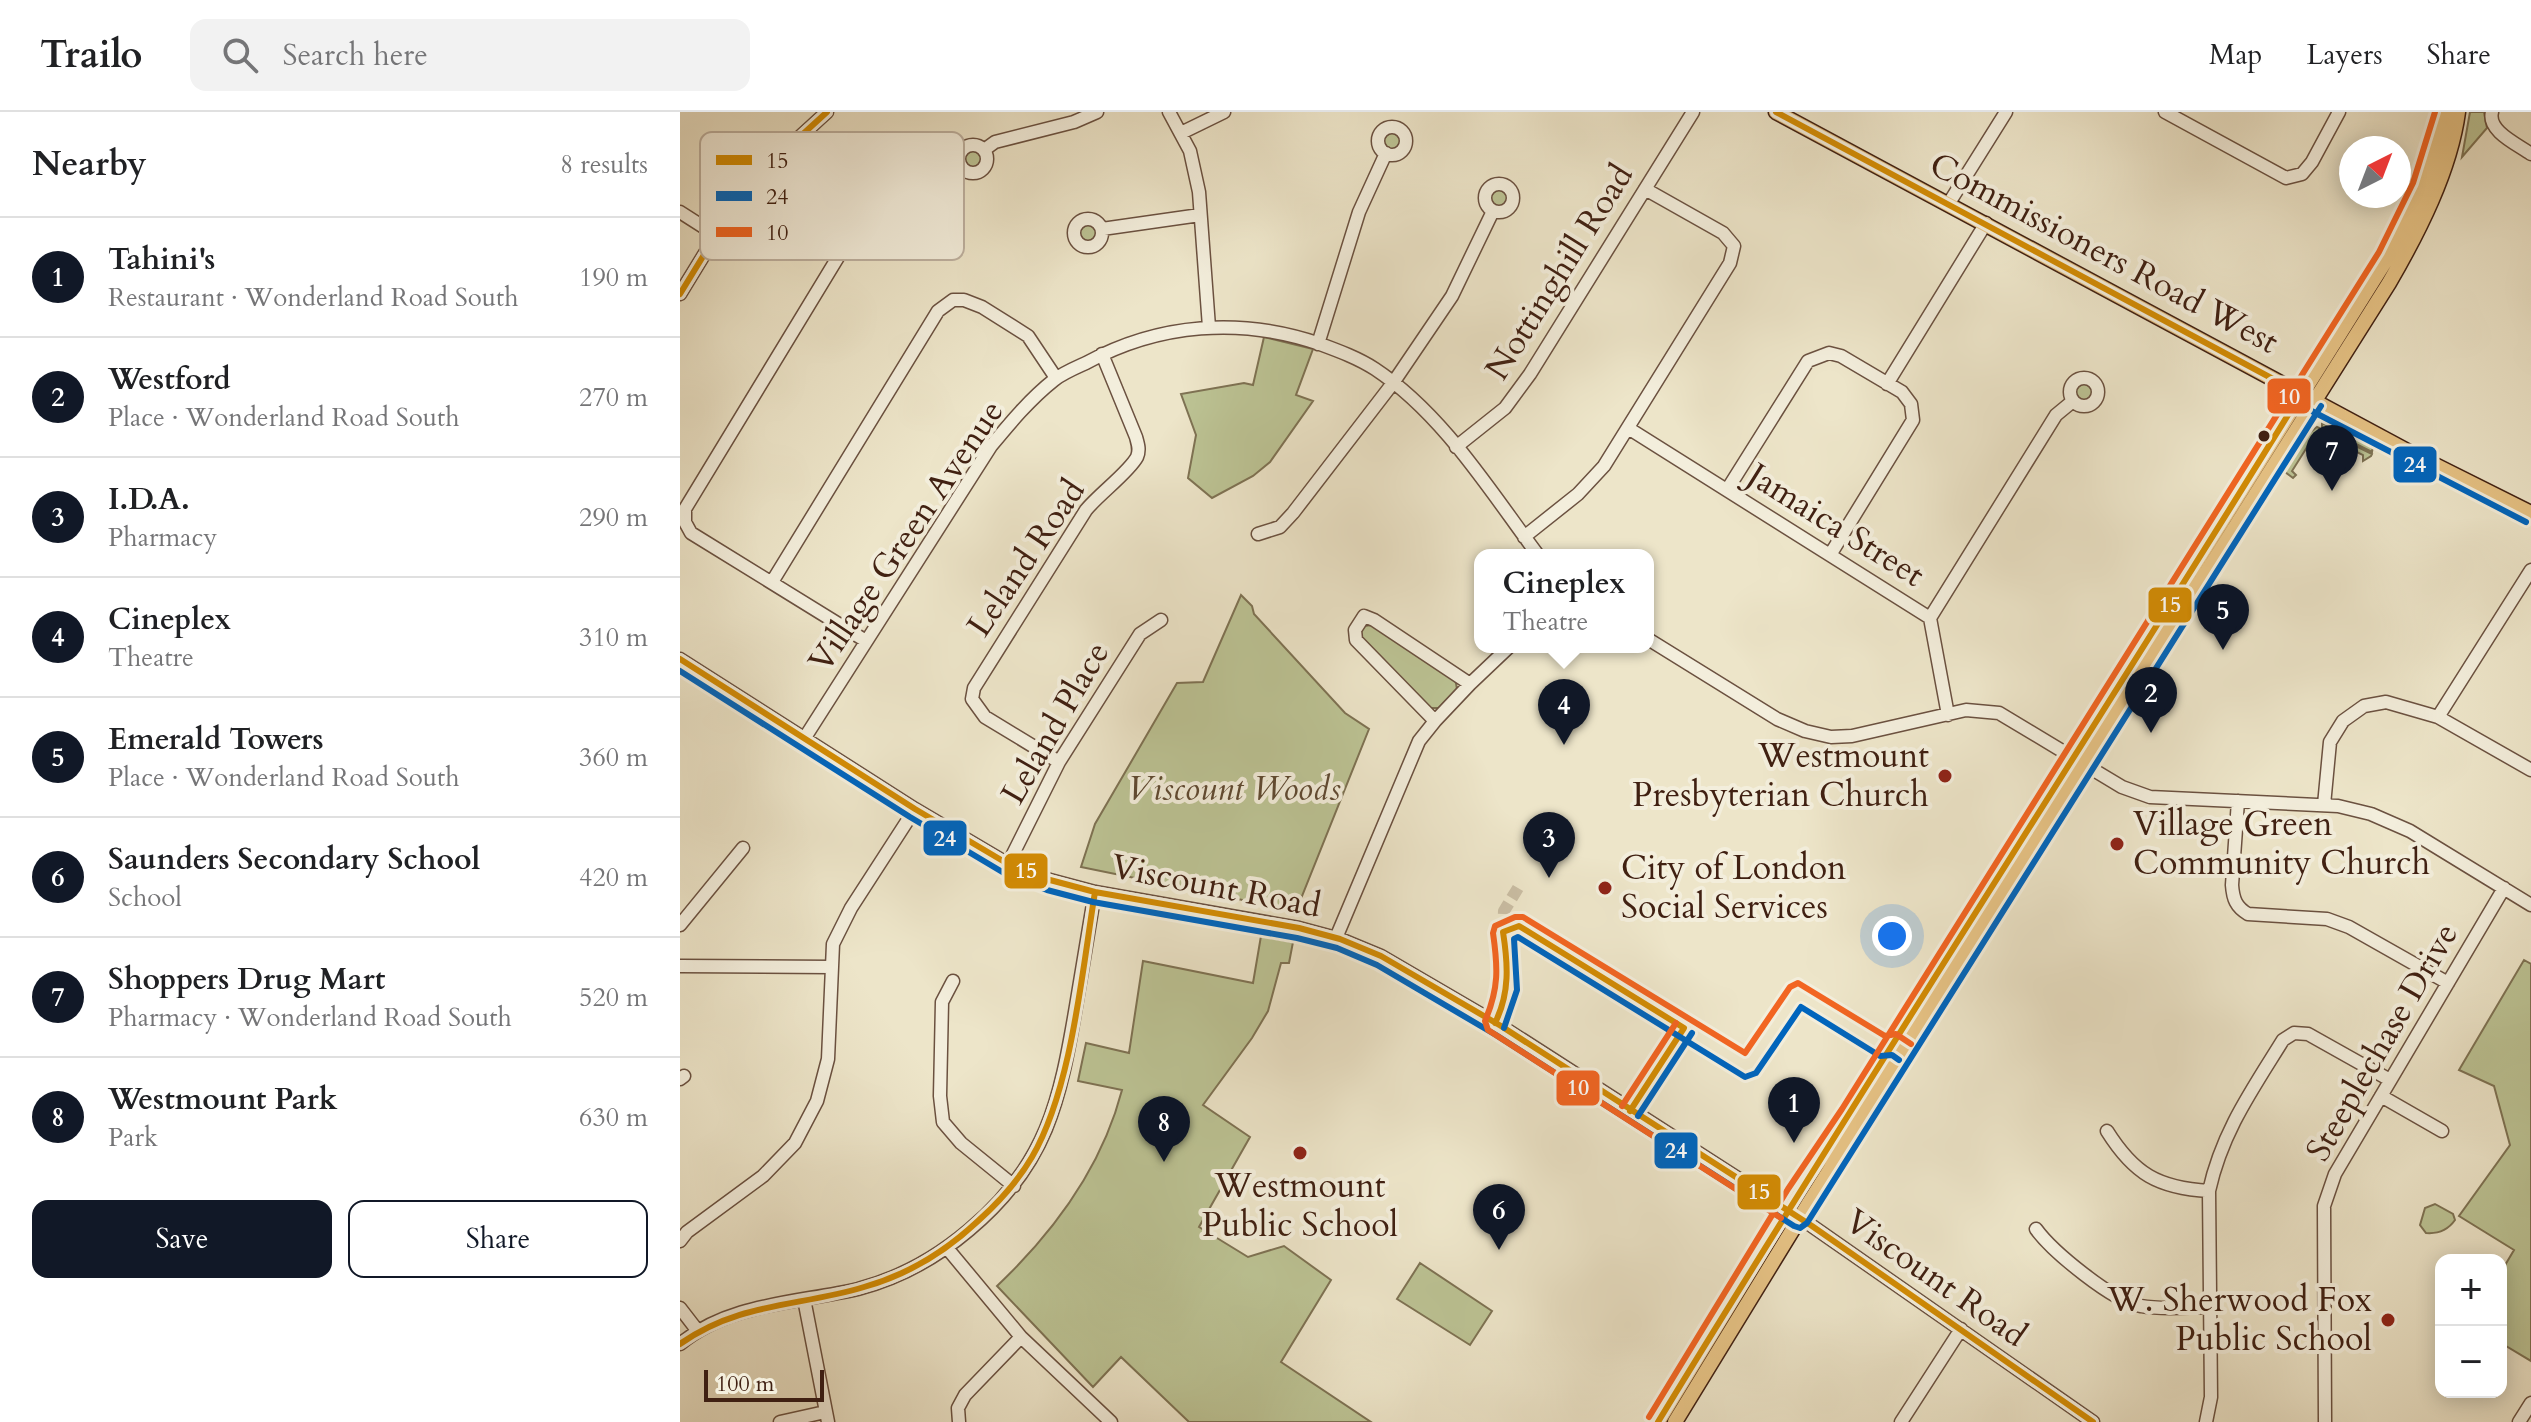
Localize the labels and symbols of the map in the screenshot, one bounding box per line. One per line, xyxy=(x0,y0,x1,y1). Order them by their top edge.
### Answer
legend xyxy=(700,132,964,260)
north arrow xyxy=(2339,136,2411,208)
street label: Commissioners Road West xyxy=(1922,141,2287,365)
text: 15 xyxy=(766,146,789,176)
street label: Nottinghill Road xyxy=(1474,155,1644,389)
text: 24 xyxy=(766,182,789,212)
text: 10 xyxy=(766,218,789,248)
line badge: 10 xyxy=(2266,377,2312,415)
text: 10 xyxy=(2278,382,2300,412)
street label: Village Green Avenue xyxy=(798,391,1014,681)
pin: 7 xyxy=(2306,425,2358,491)
unlabelled marker xyxy=(2256,428,2272,444)
line badge: 24 xyxy=(2392,445,2438,484)
street label: Jamaica Street xyxy=(1735,450,1933,598)
text: 24 xyxy=(2404,450,2426,480)
street label: Leland Road xyxy=(956,470,1096,646)
pin: 5 xyxy=(2197,584,2249,650)
line badge: 15 xyxy=(2147,586,2193,624)
text: 15 xyxy=(2159,590,2181,620)
street label: Leland Place xyxy=(990,633,1120,813)
pin: 2 xyxy=(2125,667,2177,733)
pin: 4 xyxy=(1538,679,1590,745)
place label: Westmount Presbyterian Church xyxy=(1632,733,1929,818)
park label: Viscount Woods xyxy=(1127,766,1341,812)
marker: Westmount Presbyterian Church xyxy=(1936,767,1954,785)
place label: Village Green Community Church xyxy=(2133,801,2430,886)
pin: 3 xyxy=(1523,812,1575,878)
line badge: 24 xyxy=(922,819,968,857)
text: 24 xyxy=(934,824,956,854)
marker: Village Green Community Church xyxy=(2108,835,2126,853)
street label: Viscount Road xyxy=(1107,843,1325,929)
place label: City of London Social Services xyxy=(1621,845,1846,930)
line badge: 15 xyxy=(1003,852,1049,890)
text: 15 xyxy=(1015,856,1037,886)
marker: City of London Social Services xyxy=(1596,879,1614,897)
street label: Steeplechase Drive xyxy=(2295,915,2469,1169)
your location xyxy=(1872,916,1912,956)
line badge: 10 xyxy=(1555,1069,1601,1107)
text: 10 xyxy=(1567,1073,1589,1103)
pin: 1 xyxy=(1768,1077,1820,1143)
pin: 8 xyxy=(1138,1096,1190,1162)
line badge: 24 xyxy=(1653,1131,1699,1170)
text: 24 xyxy=(1665,1136,1687,1166)
marker: Westmount Public School xyxy=(1291,1144,1309,1162)
place label: Westmount Public School xyxy=(1202,1163,1399,1248)
line badge: 15 xyxy=(1736,1173,1782,1211)
text: 15 xyxy=(1748,1177,1770,1207)
pin: 6 xyxy=(1473,1184,1525,1250)
street label: Viscount Road xyxy=(1836,1198,2036,1358)
place label: W. Sherwood Fox Public School xyxy=(2106,1277,2372,1362)
marker: W. Sherwood Fox Public School xyxy=(2379,1311,2397,1329)
scale bar xyxy=(704,1366,824,1402)

